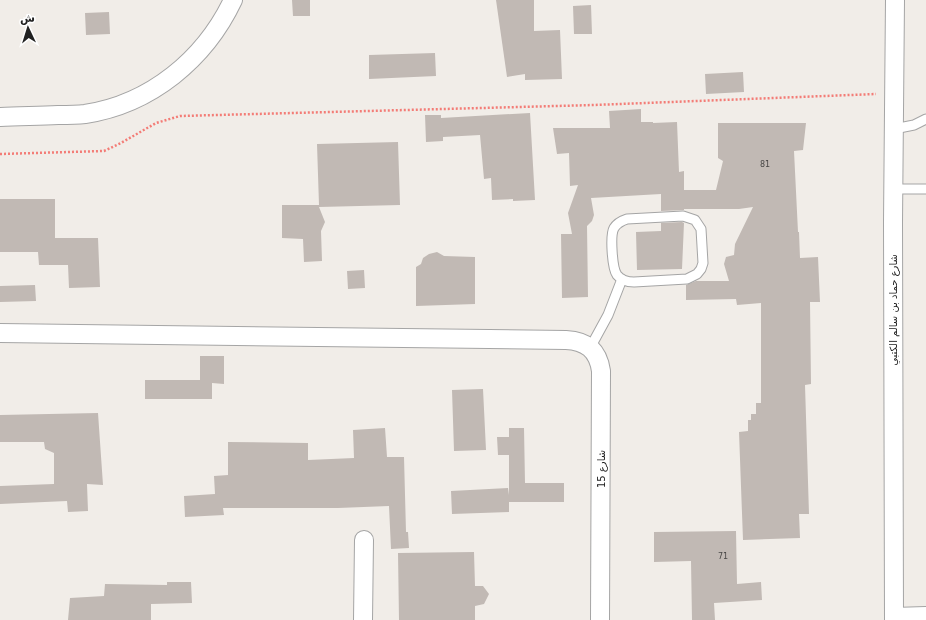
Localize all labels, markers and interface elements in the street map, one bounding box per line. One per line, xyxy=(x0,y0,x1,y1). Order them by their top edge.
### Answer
north arrow xyxy=(8,8,48,48)
text: ش xyxy=(19,12,35,26)
house number: 81 xyxy=(760,160,770,169)
street label: شارع حماد بن سالم الكتبي xyxy=(888,254,900,366)
street label: شارع 15 xyxy=(596,450,608,488)
house number: 71 xyxy=(718,552,728,561)

